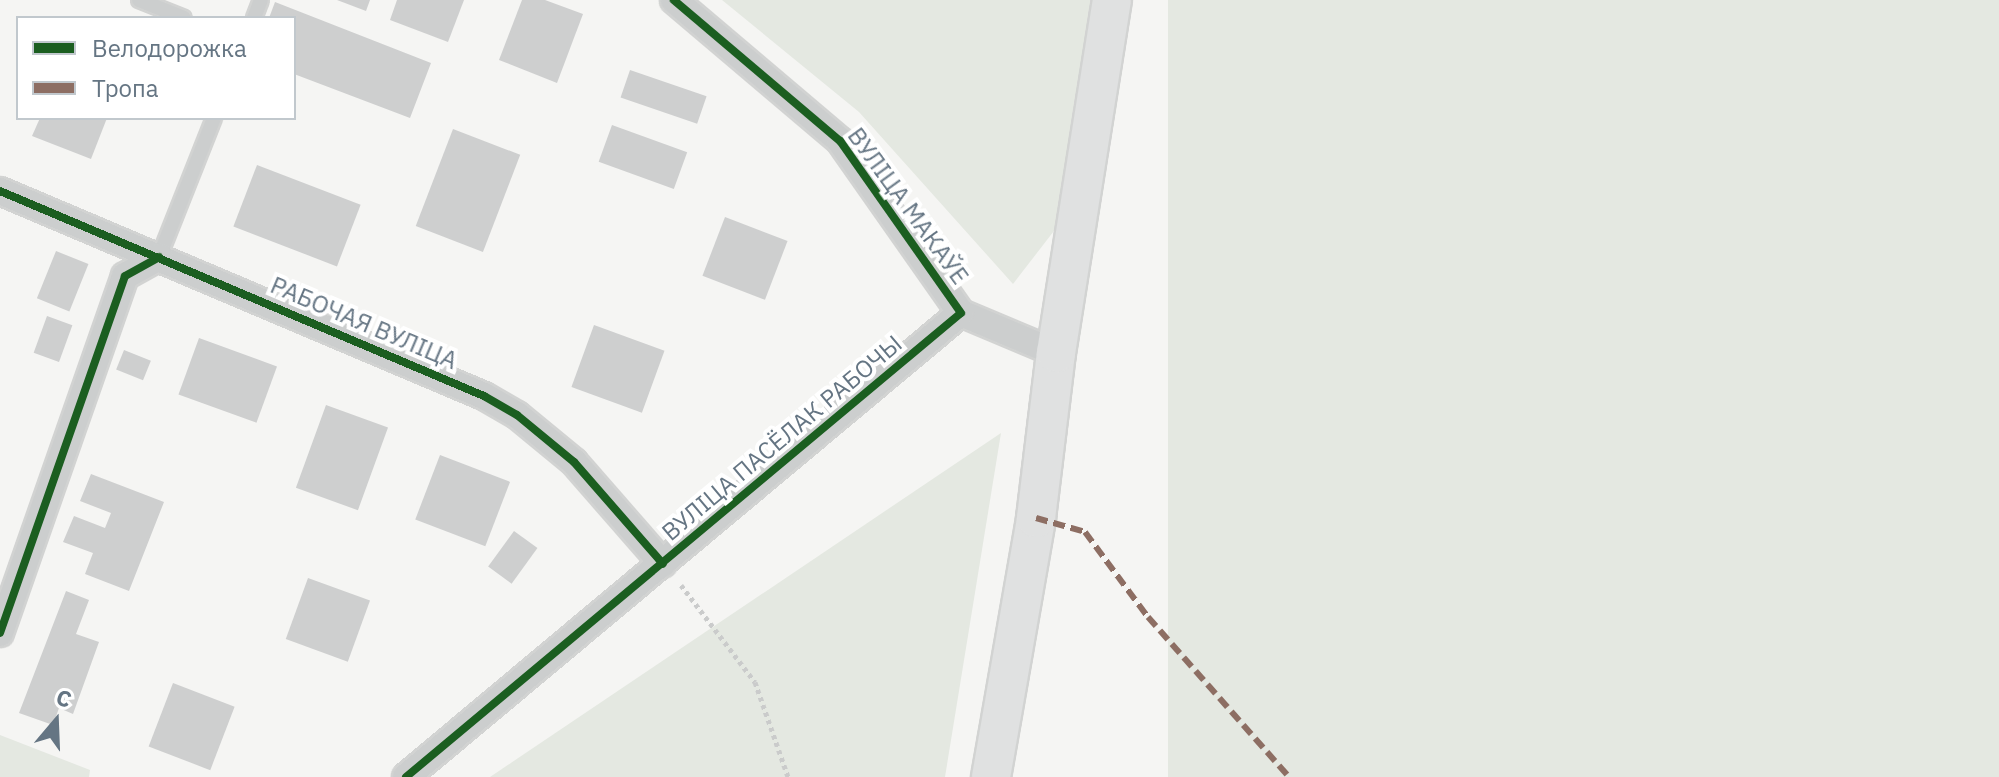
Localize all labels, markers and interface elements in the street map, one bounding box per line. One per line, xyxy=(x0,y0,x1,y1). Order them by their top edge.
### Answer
legend xyxy=(16,16,296,120)
text: Велодорожка xyxy=(92,32,247,64)
text: Тропа xyxy=(92,72,159,104)
street label: ВУЛІЦА МАКАЎЕ xyxy=(842,122,974,290)
street label: РАБОЧАЯ ВУЛІЦА xyxy=(266,271,462,375)
street label: ВУЛІЦА ПАСЁЛАК РАБОЧЫ xyxy=(656,329,908,547)
north arrow xyxy=(16,681,96,761)
text: С xyxy=(52,682,75,714)

